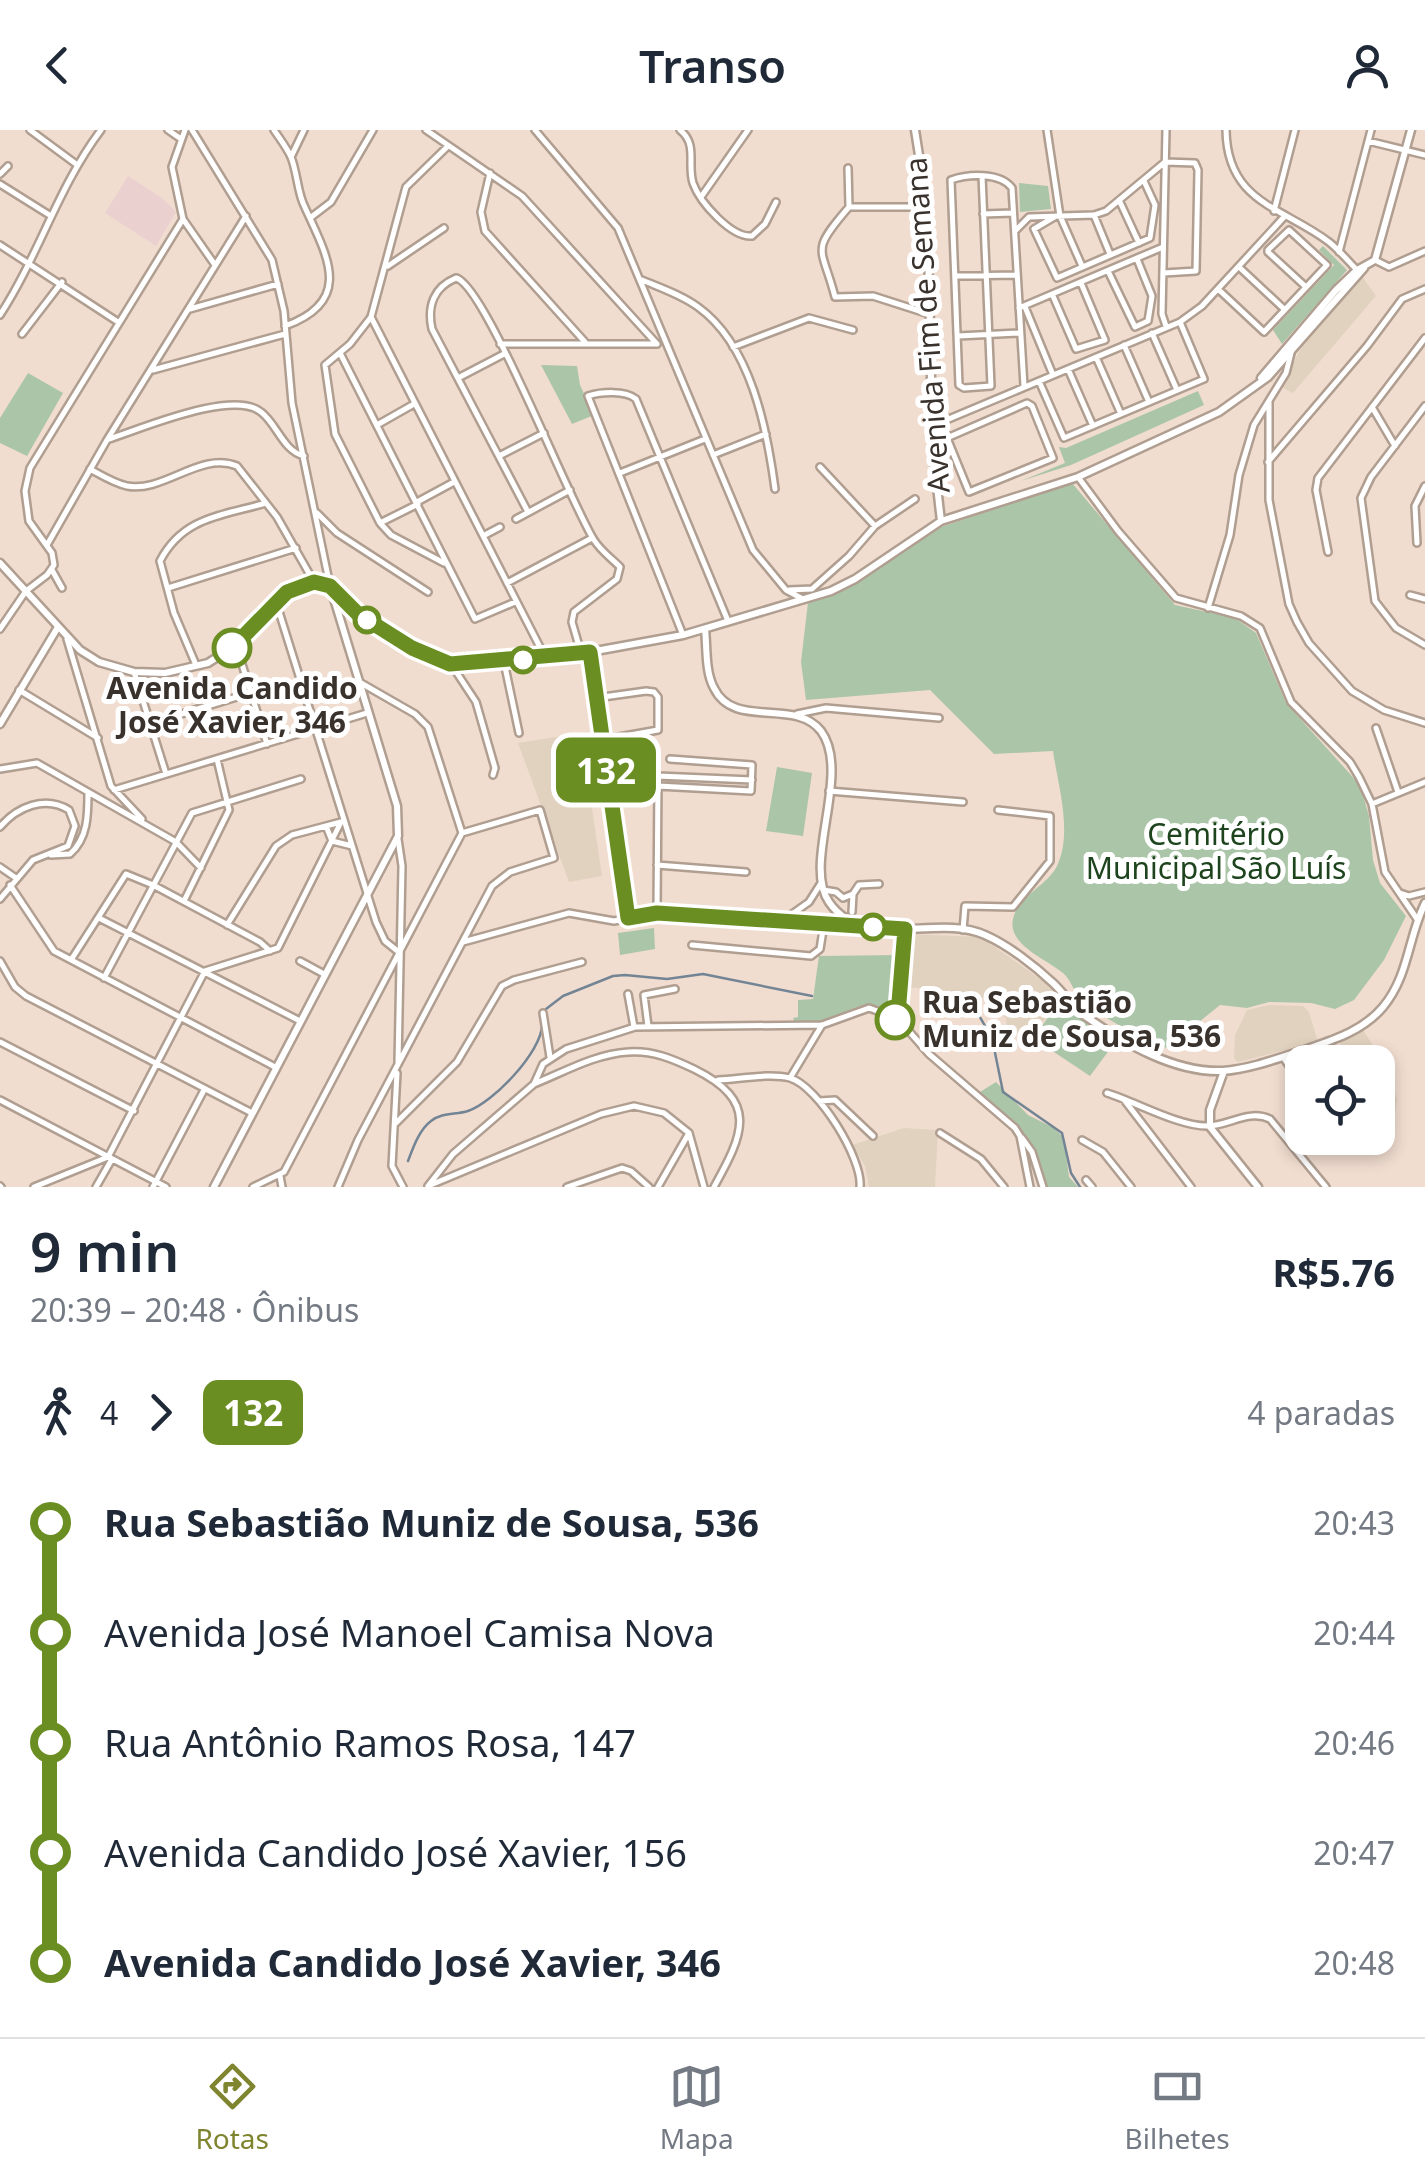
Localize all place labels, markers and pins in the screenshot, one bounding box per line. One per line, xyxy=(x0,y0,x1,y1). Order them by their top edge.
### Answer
unlabelled marker xyxy=(354,607,380,633)
marker: Avenida Candido José Xavier, 346 xyxy=(213,629,251,667)
unlabelled marker xyxy=(510,647,536,673)
place label: Avenida Candido José Xavier, 346 xyxy=(106,667,358,742)
unlabelled marker xyxy=(860,914,886,940)
place label: Rua Sebastião Muniz de Sousa, 536 xyxy=(922,981,1221,1056)
marker: Rua Sebastião Muniz de Sousa, 536 xyxy=(876,1001,914,1039)

